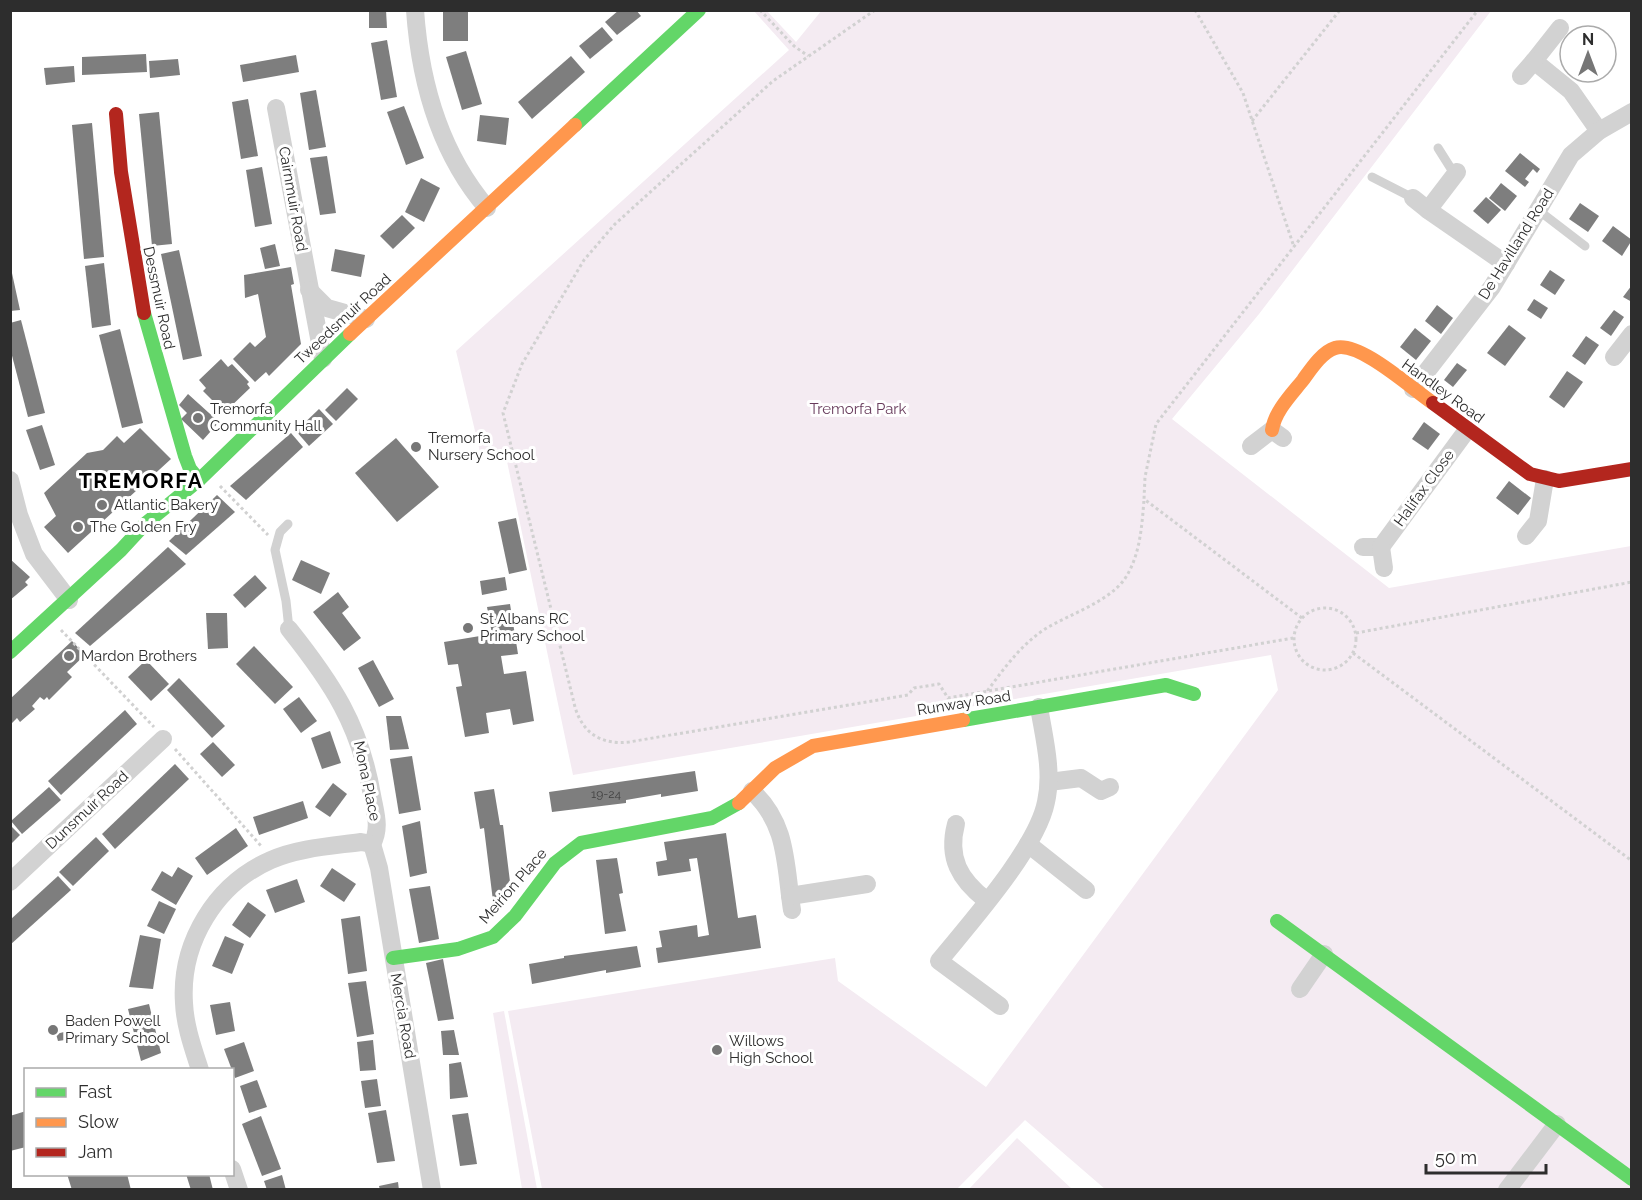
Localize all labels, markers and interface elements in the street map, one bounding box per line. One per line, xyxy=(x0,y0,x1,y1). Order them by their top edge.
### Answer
north arrow xyxy=(1558,24,1618,84)
text: N xyxy=(1582,30,1594,49)
street label: Cairnmuir Road xyxy=(275,145,311,253)
street label: De Havilland Road xyxy=(1475,185,1557,303)
street label: Dessmuir Road xyxy=(139,245,179,351)
street label: Tweedsmuir Road xyxy=(291,270,395,368)
street label: Handley Road xyxy=(1398,355,1488,427)
place label: Tremorfa Community Hall xyxy=(210,400,323,435)
park label: Tremorfa Park xyxy=(809,400,907,418)
marker: Tremorfa Community Hall xyxy=(191,411,205,425)
place label: Tremorfa Nursery School xyxy=(428,429,536,464)
marker: Tremorfa Nursery School xyxy=(409,440,423,454)
street label: Halifax Close xyxy=(1390,446,1458,530)
district label: TREMORFA xyxy=(79,468,203,493)
place label: Atlantic Bakery xyxy=(114,496,218,514)
marker: Atlantic Bakery xyxy=(95,498,109,512)
place label: The Golden Fry xyxy=(90,518,197,536)
marker: The Golden Fry xyxy=(71,520,85,534)
place label: St Albans RC Primary School xyxy=(480,610,586,645)
marker: St Albans RC Primary School xyxy=(461,621,475,635)
place label: Mardon Brothers xyxy=(81,647,197,665)
marker: Mardon Brothers xyxy=(62,649,76,663)
street label: Runway Road xyxy=(916,687,1012,719)
street label: Mona Place xyxy=(350,739,384,823)
street label: Dunsmuir Road xyxy=(42,767,132,853)
house number: 19-24 xyxy=(591,787,621,801)
street label: Meirion Place xyxy=(475,845,551,927)
street label: Mercia Road xyxy=(387,972,419,1060)
place label: Baden Powell Primary School xyxy=(65,1012,171,1047)
marker: Baden Powell Primary School xyxy=(46,1023,60,1037)
place label: Willows High School xyxy=(729,1032,814,1067)
marker: Willows High School xyxy=(710,1043,724,1057)
legend xyxy=(24,1068,234,1176)
text: Fast xyxy=(78,1081,112,1102)
text: Slow xyxy=(78,1111,119,1132)
scale bar xyxy=(1426,1137,1546,1175)
text: Jam xyxy=(78,1141,113,1162)
text: 50 m xyxy=(1435,1147,1477,1168)

